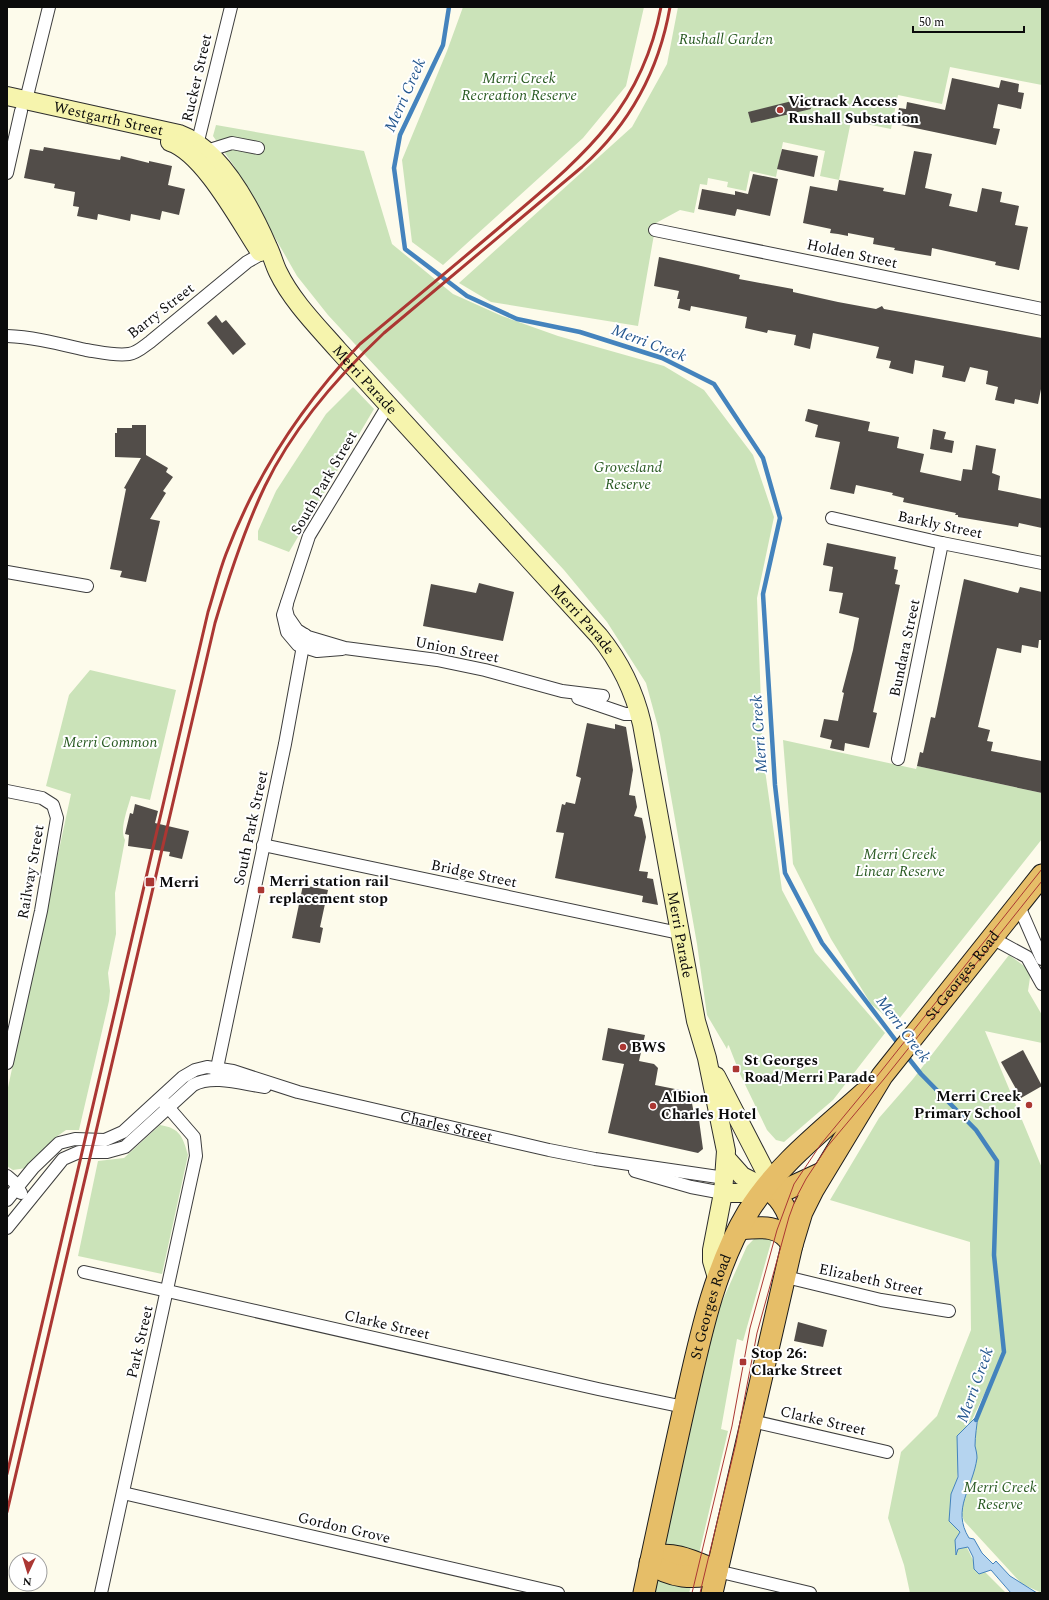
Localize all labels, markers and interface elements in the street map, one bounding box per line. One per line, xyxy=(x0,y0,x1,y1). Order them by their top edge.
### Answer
scale bar xyxy=(913,8,1024,34)
text: 50 m xyxy=(919,13,944,32)
park label: Rushall Garden xyxy=(679,28,773,51)
street label: Rucker Street xyxy=(176,32,218,124)
water label: Merri Creek xyxy=(378,54,432,136)
park label: Merri Creek Recreation Reserve xyxy=(461,67,577,107)
place label: Victrack Access Rushall Substation xyxy=(788,90,919,130)
street label: Westgarth Street xyxy=(51,95,166,142)
marker: Victrack Access Rushall Substation xyxy=(775,105,785,115)
street label: Holden Street xyxy=(805,233,899,275)
street label: Barry Street xyxy=(123,277,199,345)
water label: Merri Creek xyxy=(608,318,690,368)
street label: Merri Parade xyxy=(327,339,403,420)
street label: South Park Street xyxy=(285,427,363,539)
park label: Grovesland Reserve xyxy=(594,456,663,496)
street label: Barkly Street xyxy=(895,505,985,545)
street label: Merri Parade xyxy=(545,579,621,659)
street label: Bundara Street xyxy=(883,597,927,699)
street label: Union Street xyxy=(413,631,501,669)
water label: Merri Creek xyxy=(744,693,774,774)
park label: Merri Common xyxy=(63,731,157,754)
street label: South Park Street xyxy=(228,769,274,887)
street label: Railway Street xyxy=(11,823,51,921)
park label: Merri Creek Linear Reserve xyxy=(855,843,945,883)
street label: Bridge Street xyxy=(429,854,519,894)
place label: Merri station rail replacement stop xyxy=(269,870,389,910)
place label: Merri xyxy=(159,871,199,894)
marker: Merri xyxy=(144,876,156,888)
marker: Merri station rail replacement stop xyxy=(256,885,266,895)
street label: Merri Parade xyxy=(661,889,699,980)
street label: St Georges Road xyxy=(919,925,1005,1025)
water label: Merri Creek xyxy=(870,990,937,1068)
place label: BWS xyxy=(631,1036,666,1059)
marker: BWS xyxy=(618,1042,628,1052)
place label: St Georges Road/Merri Parade xyxy=(744,1049,875,1089)
marker: St Georges Road/Merri Parade xyxy=(731,1064,741,1074)
place label: Merri Creek Primary School xyxy=(914,1085,1021,1125)
place label: Albion Charles Hotel xyxy=(661,1086,757,1126)
marker: Merri Creek Primary School xyxy=(1024,1100,1034,1110)
marker: Albion Charles Hotel xyxy=(648,1101,658,1111)
street label: Charles Street xyxy=(398,1104,495,1148)
street label: St Georges Road xyxy=(684,1250,737,1362)
street label: Elizabeth Street xyxy=(817,1258,925,1302)
street label: Park Street xyxy=(120,1303,160,1381)
street label: Clarke Street xyxy=(342,1304,432,1346)
place label: Stop 26: Clarke Street xyxy=(751,1342,843,1382)
water label: Merri Creek xyxy=(950,1344,1000,1426)
marker: Stop 26: Clarke Street xyxy=(738,1357,748,1367)
street label: Clarke Street xyxy=(778,1400,868,1442)
park label: Merri Creek Reserve xyxy=(963,1476,1037,1516)
street label: Gordon Grove xyxy=(295,1506,393,1550)
north arrow xyxy=(8,1552,48,1592)
text: N xyxy=(22,1573,32,1590)

